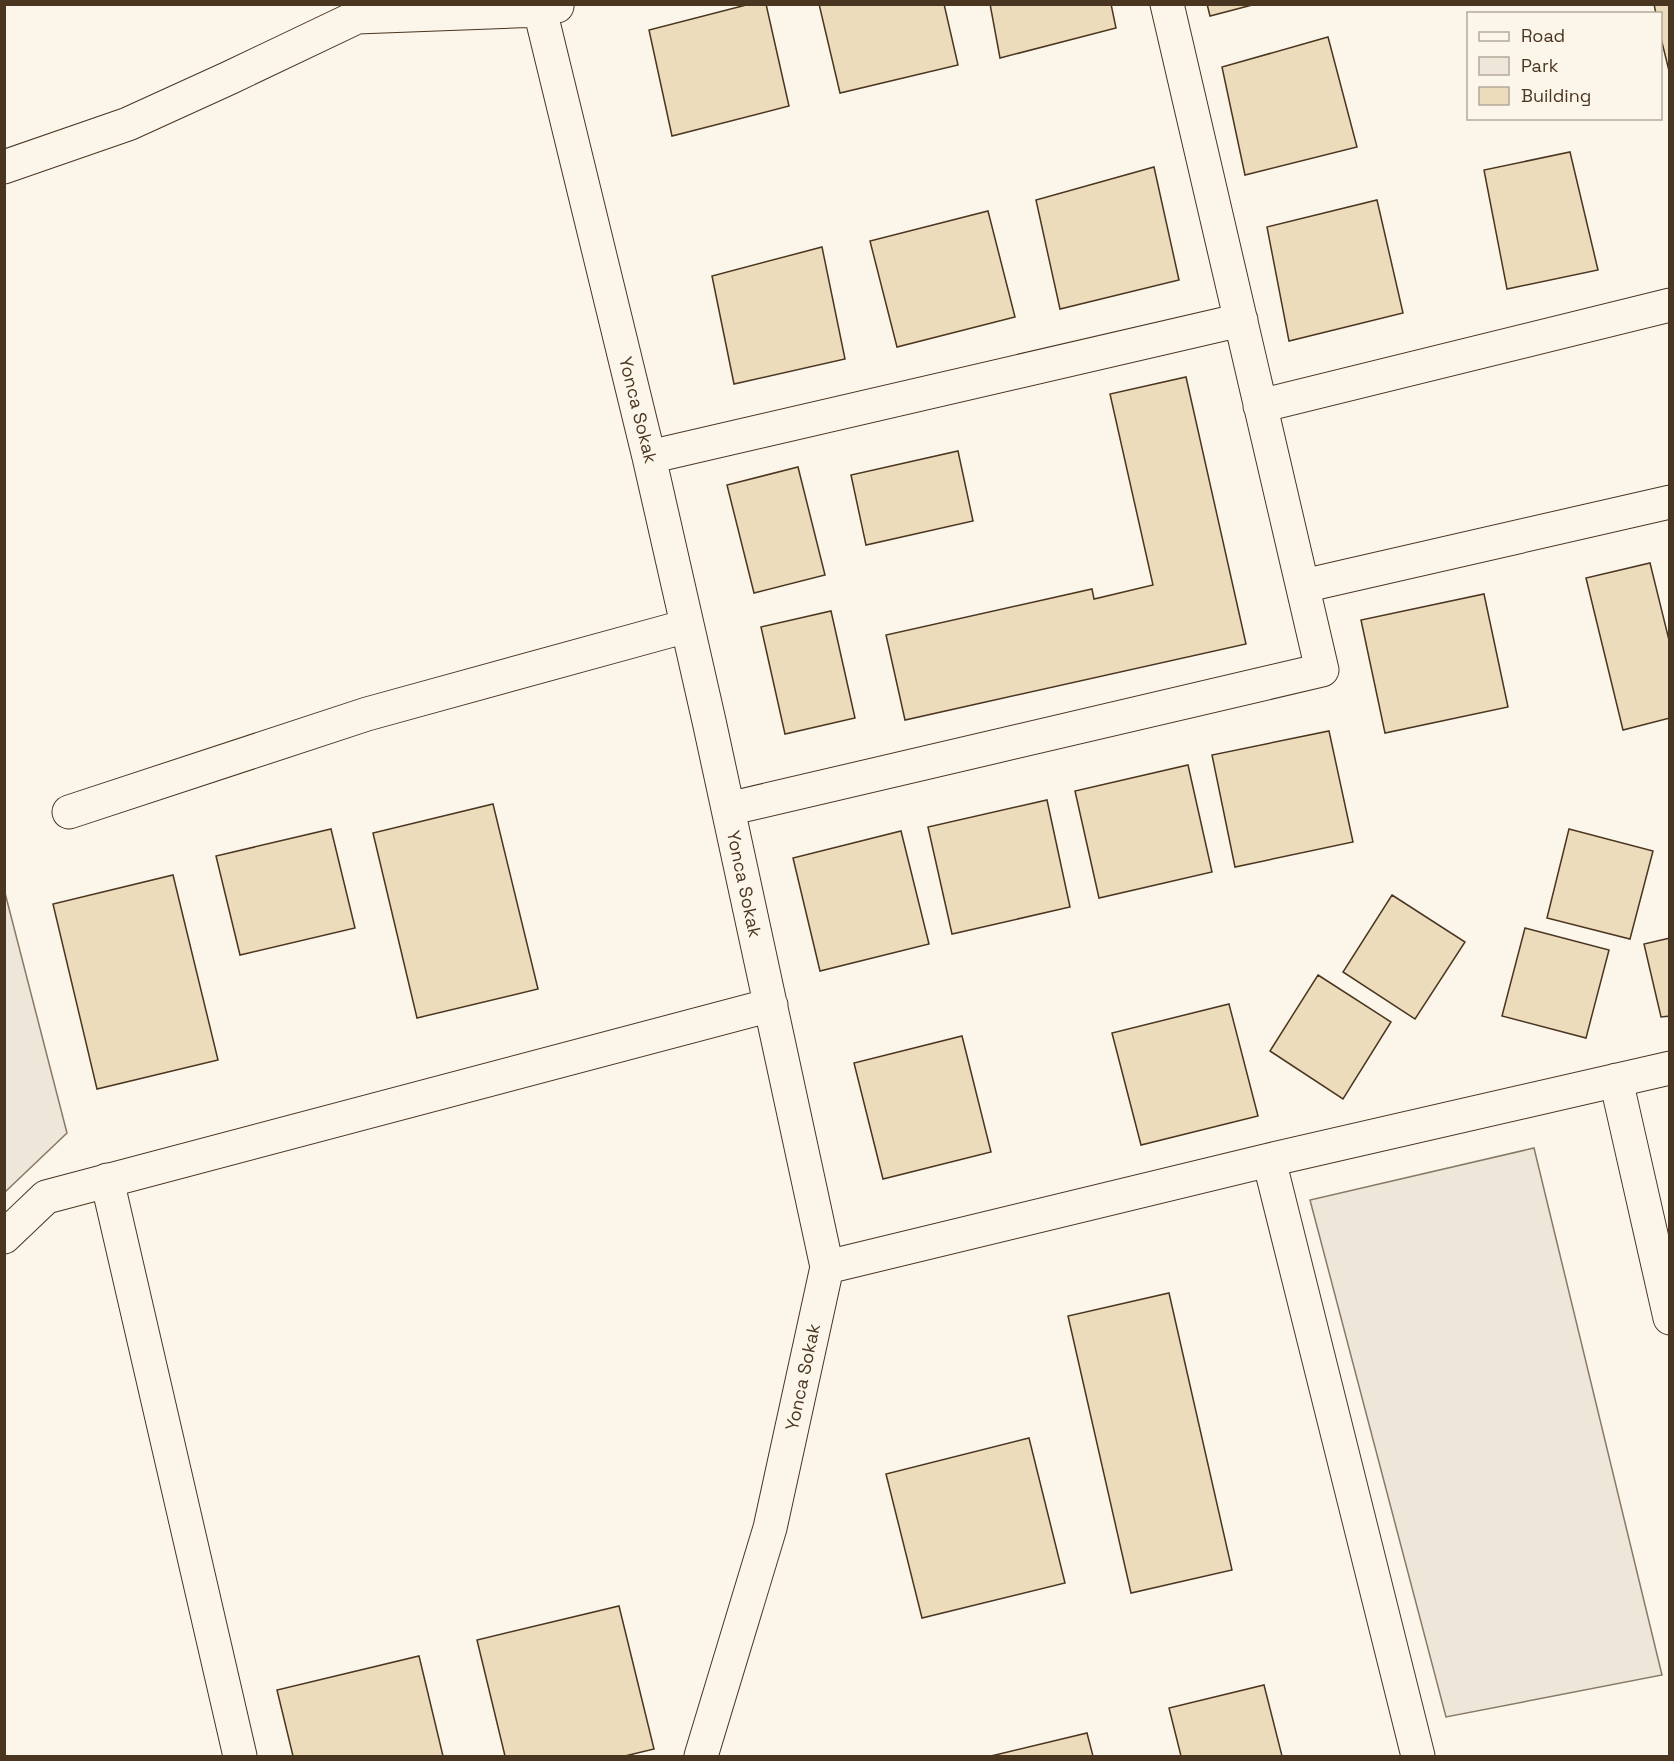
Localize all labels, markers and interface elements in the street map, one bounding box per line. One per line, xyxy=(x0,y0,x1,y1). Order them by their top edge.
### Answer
legend xyxy=(1467,12,1662,120)
text: Road xyxy=(1521,24,1565,47)
text: Park xyxy=(1521,54,1559,77)
text: Building xyxy=(1521,84,1591,107)
street label: Yonca Sokak xyxy=(614,354,663,466)
street label: Yonca Sokak xyxy=(722,828,767,940)
street label: Yonca Sokak xyxy=(780,1321,825,1433)

